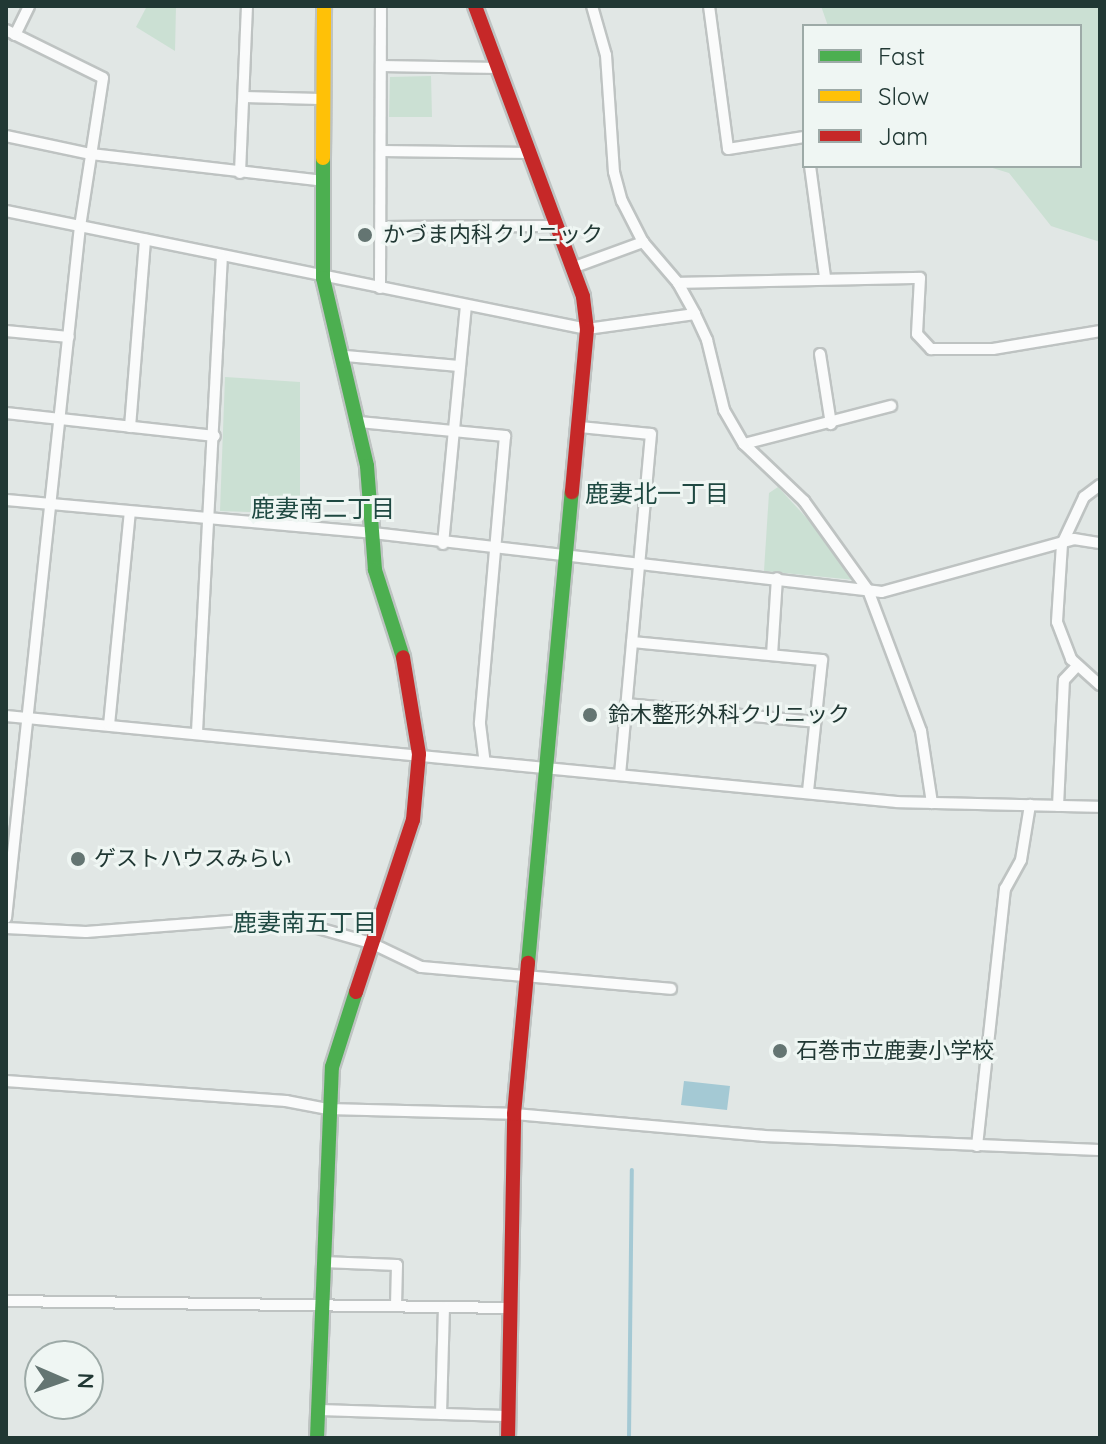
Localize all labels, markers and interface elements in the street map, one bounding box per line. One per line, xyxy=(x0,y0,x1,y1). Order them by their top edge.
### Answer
legend xyxy=(802,24,1082,168)
text: Fast xyxy=(878,41,925,71)
text: Slow xyxy=(878,81,929,111)
text: Jam xyxy=(878,121,928,151)
place label: かづま内科クリニック xyxy=(383,222,603,248)
marker: かづま内科クリニック xyxy=(354,224,376,246)
district label: 鹿妻北一丁目 xyxy=(585,480,729,508)
district label: 鹿妻南二丁目 xyxy=(251,495,395,523)
place label: 鈴木整形外科クリニック xyxy=(608,702,850,728)
marker: 鈴木整形外科クリニック xyxy=(579,704,601,726)
place label: ゲストハウスみらい xyxy=(94,846,292,872)
marker: ゲストハウスみらい xyxy=(69,850,87,868)
district label: 鹿妻南五丁目 xyxy=(233,909,377,937)
place label: 石巻市立鹿妻小学校 xyxy=(796,1038,994,1064)
marker: 石巻市立鹿妻小学校 xyxy=(771,1042,789,1060)
north arrow xyxy=(24,1340,104,1420)
text: N xyxy=(72,1372,100,1389)

